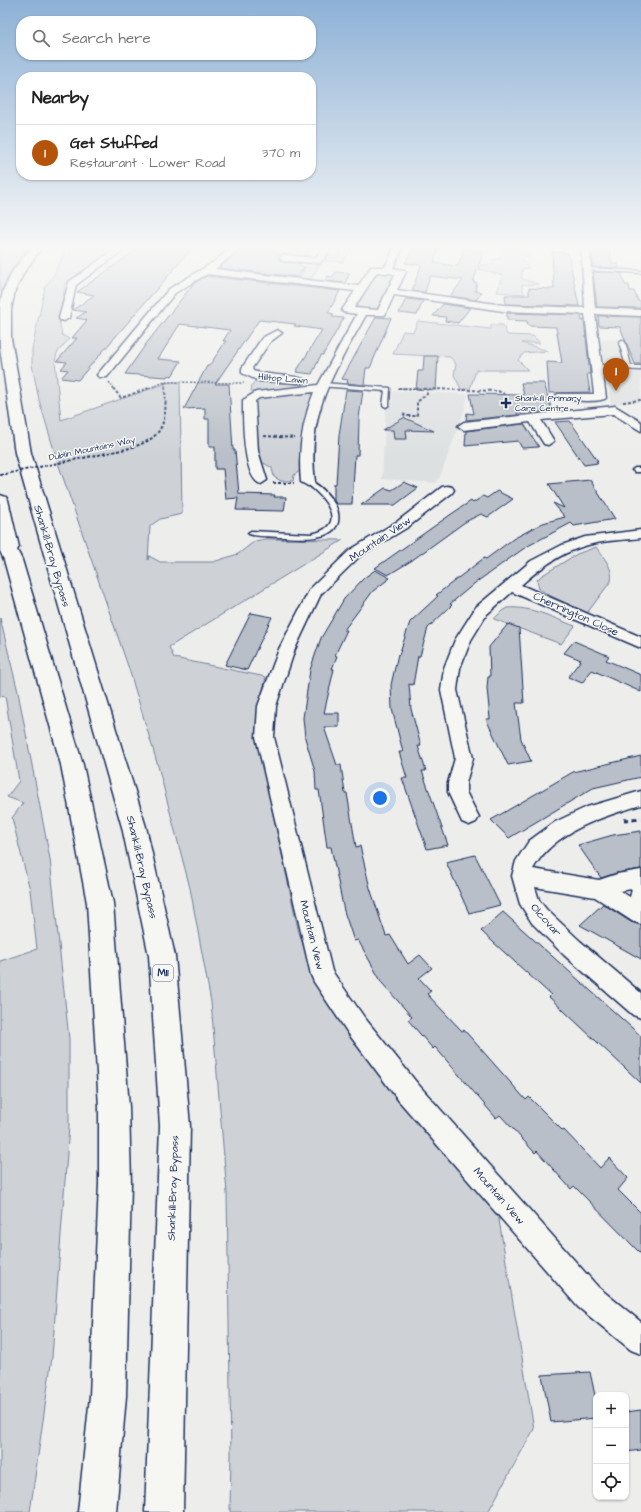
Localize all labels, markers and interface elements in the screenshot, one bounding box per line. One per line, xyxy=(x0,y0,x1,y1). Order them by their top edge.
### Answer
search box xyxy=(16,16,316,60)
icon: search xyxy=(30,27,52,49)
text: Search here xyxy=(62,28,151,49)
text: Nearby xyxy=(32,86,89,110)
text: Get Stuffed xyxy=(70,133,158,154)
text: 1 xyxy=(44,144,46,162)
text: 370 m xyxy=(262,144,300,162)
text: Restaurant · Lower Road xyxy=(70,154,225,172)
pin: 1 xyxy=(603,358,629,391)
street label: Hilltop Lawn xyxy=(258,370,309,388)
place label: Shankill Primary Care Centre xyxy=(515,392,581,415)
marker: Shankill Primary Care Centre xyxy=(500,397,512,409)
street label: Dublin Mountains Way xyxy=(48,433,136,465)
street label: Shankill-Bray Bypass xyxy=(29,503,74,609)
street label: Mountain View xyxy=(346,513,414,565)
street label: Cherrington Close xyxy=(531,588,621,640)
your location xyxy=(370,788,390,808)
street label: Shankill-Bray Bypass xyxy=(122,814,161,921)
street label: Mountain View xyxy=(296,899,328,972)
street label: Olcovar xyxy=(527,900,565,940)
road number: M11 xyxy=(153,965,173,981)
street label: Shankill-Bray Bypass xyxy=(164,1135,183,1241)
street label: Mountain View xyxy=(470,1164,528,1228)
map controls xyxy=(593,1392,629,1500)
button: + xyxy=(593,1392,629,1428)
button: − xyxy=(593,1428,629,1464)
button: locate xyxy=(593,1464,629,1500)

